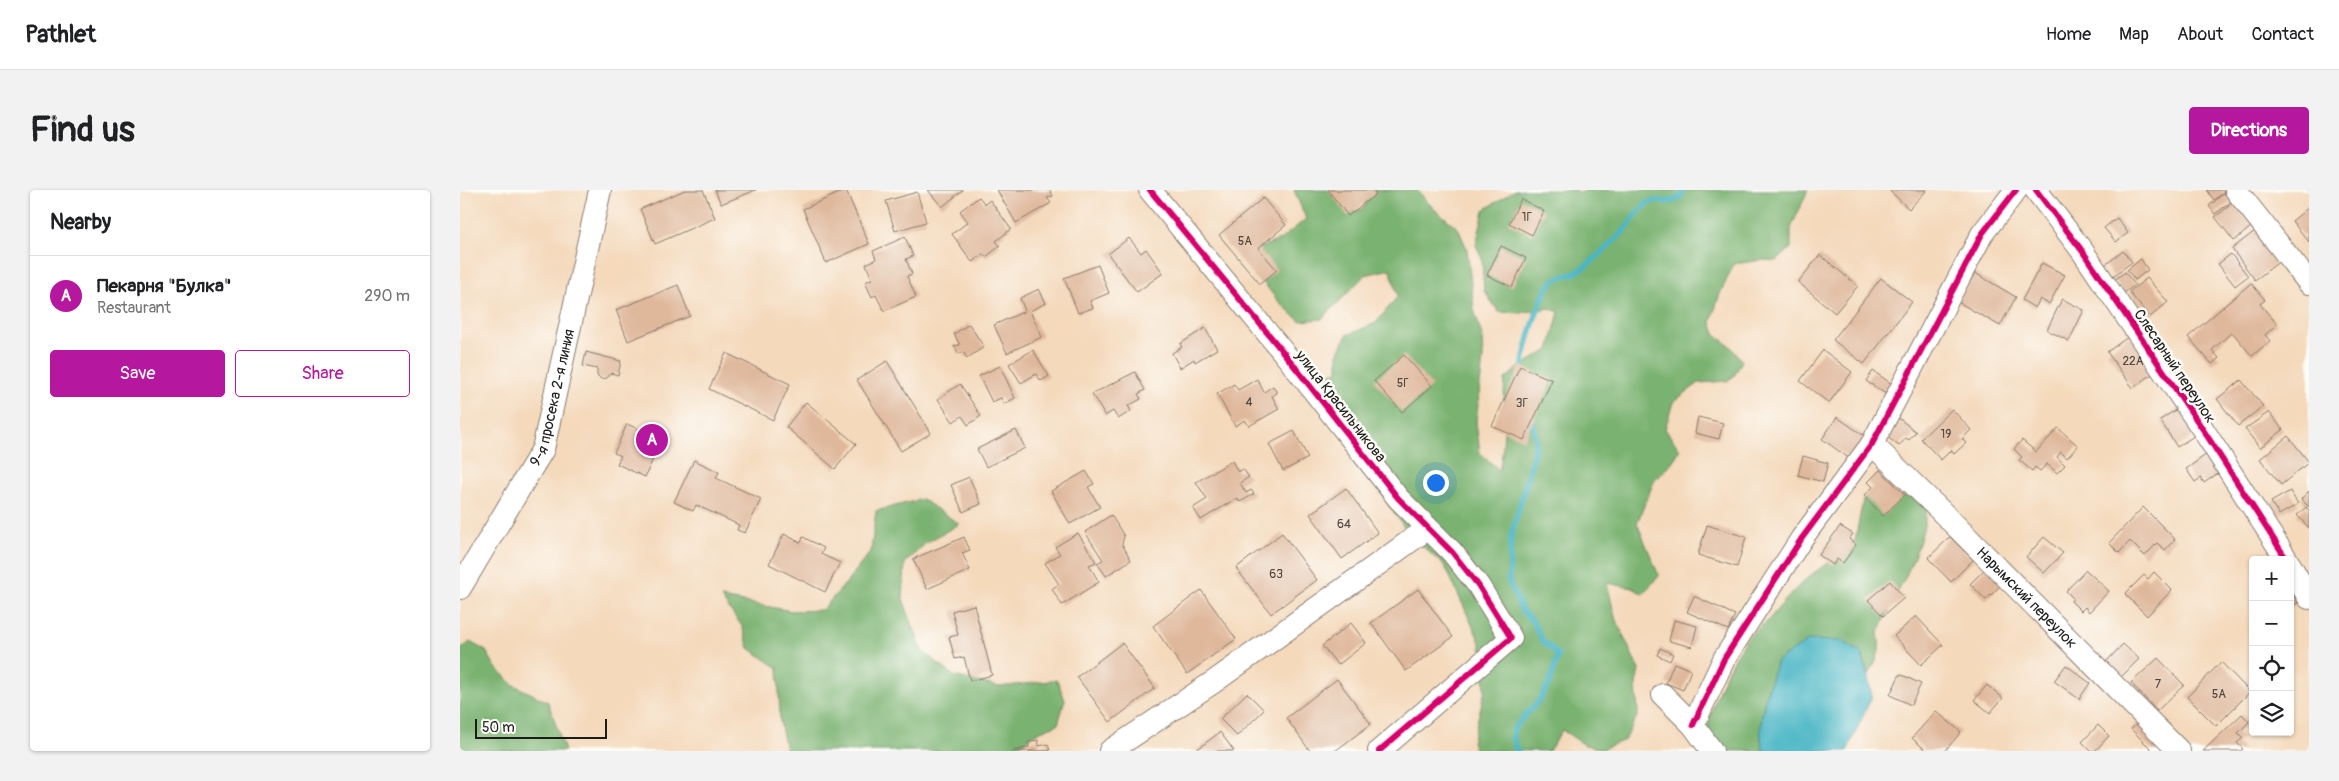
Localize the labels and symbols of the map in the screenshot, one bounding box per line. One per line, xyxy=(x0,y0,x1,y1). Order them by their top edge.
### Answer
house number: 1Г xyxy=(1522,210,1532,225)
house number: 5А xyxy=(1238,234,1252,249)
street label: Слесарный переулок xyxy=(2129,306,2220,427)
street label: 9-я просека 2-я линия xyxy=(526,327,579,470)
street label: улица Красильникова xyxy=(1290,346,1390,466)
house number: 22А xyxy=(2122,354,2144,369)
house number: 5Г xyxy=(1397,376,1409,391)
house number: 4 xyxy=(1246,395,1253,410)
house number: 3Г xyxy=(1516,396,1528,411)
pin: A xyxy=(636,421,668,459)
house number: 19 xyxy=(1941,427,1951,442)
your location xyxy=(1423,470,1449,496)
house number: 64 xyxy=(1337,517,1351,532)
street label: Нарымский переулок xyxy=(1972,543,2081,653)
house number: 63 xyxy=(1269,567,1283,582)
house number: 7 xyxy=(2155,677,2162,692)
house number: 5А xyxy=(2212,687,2226,702)
scale bar xyxy=(475,716,608,739)

